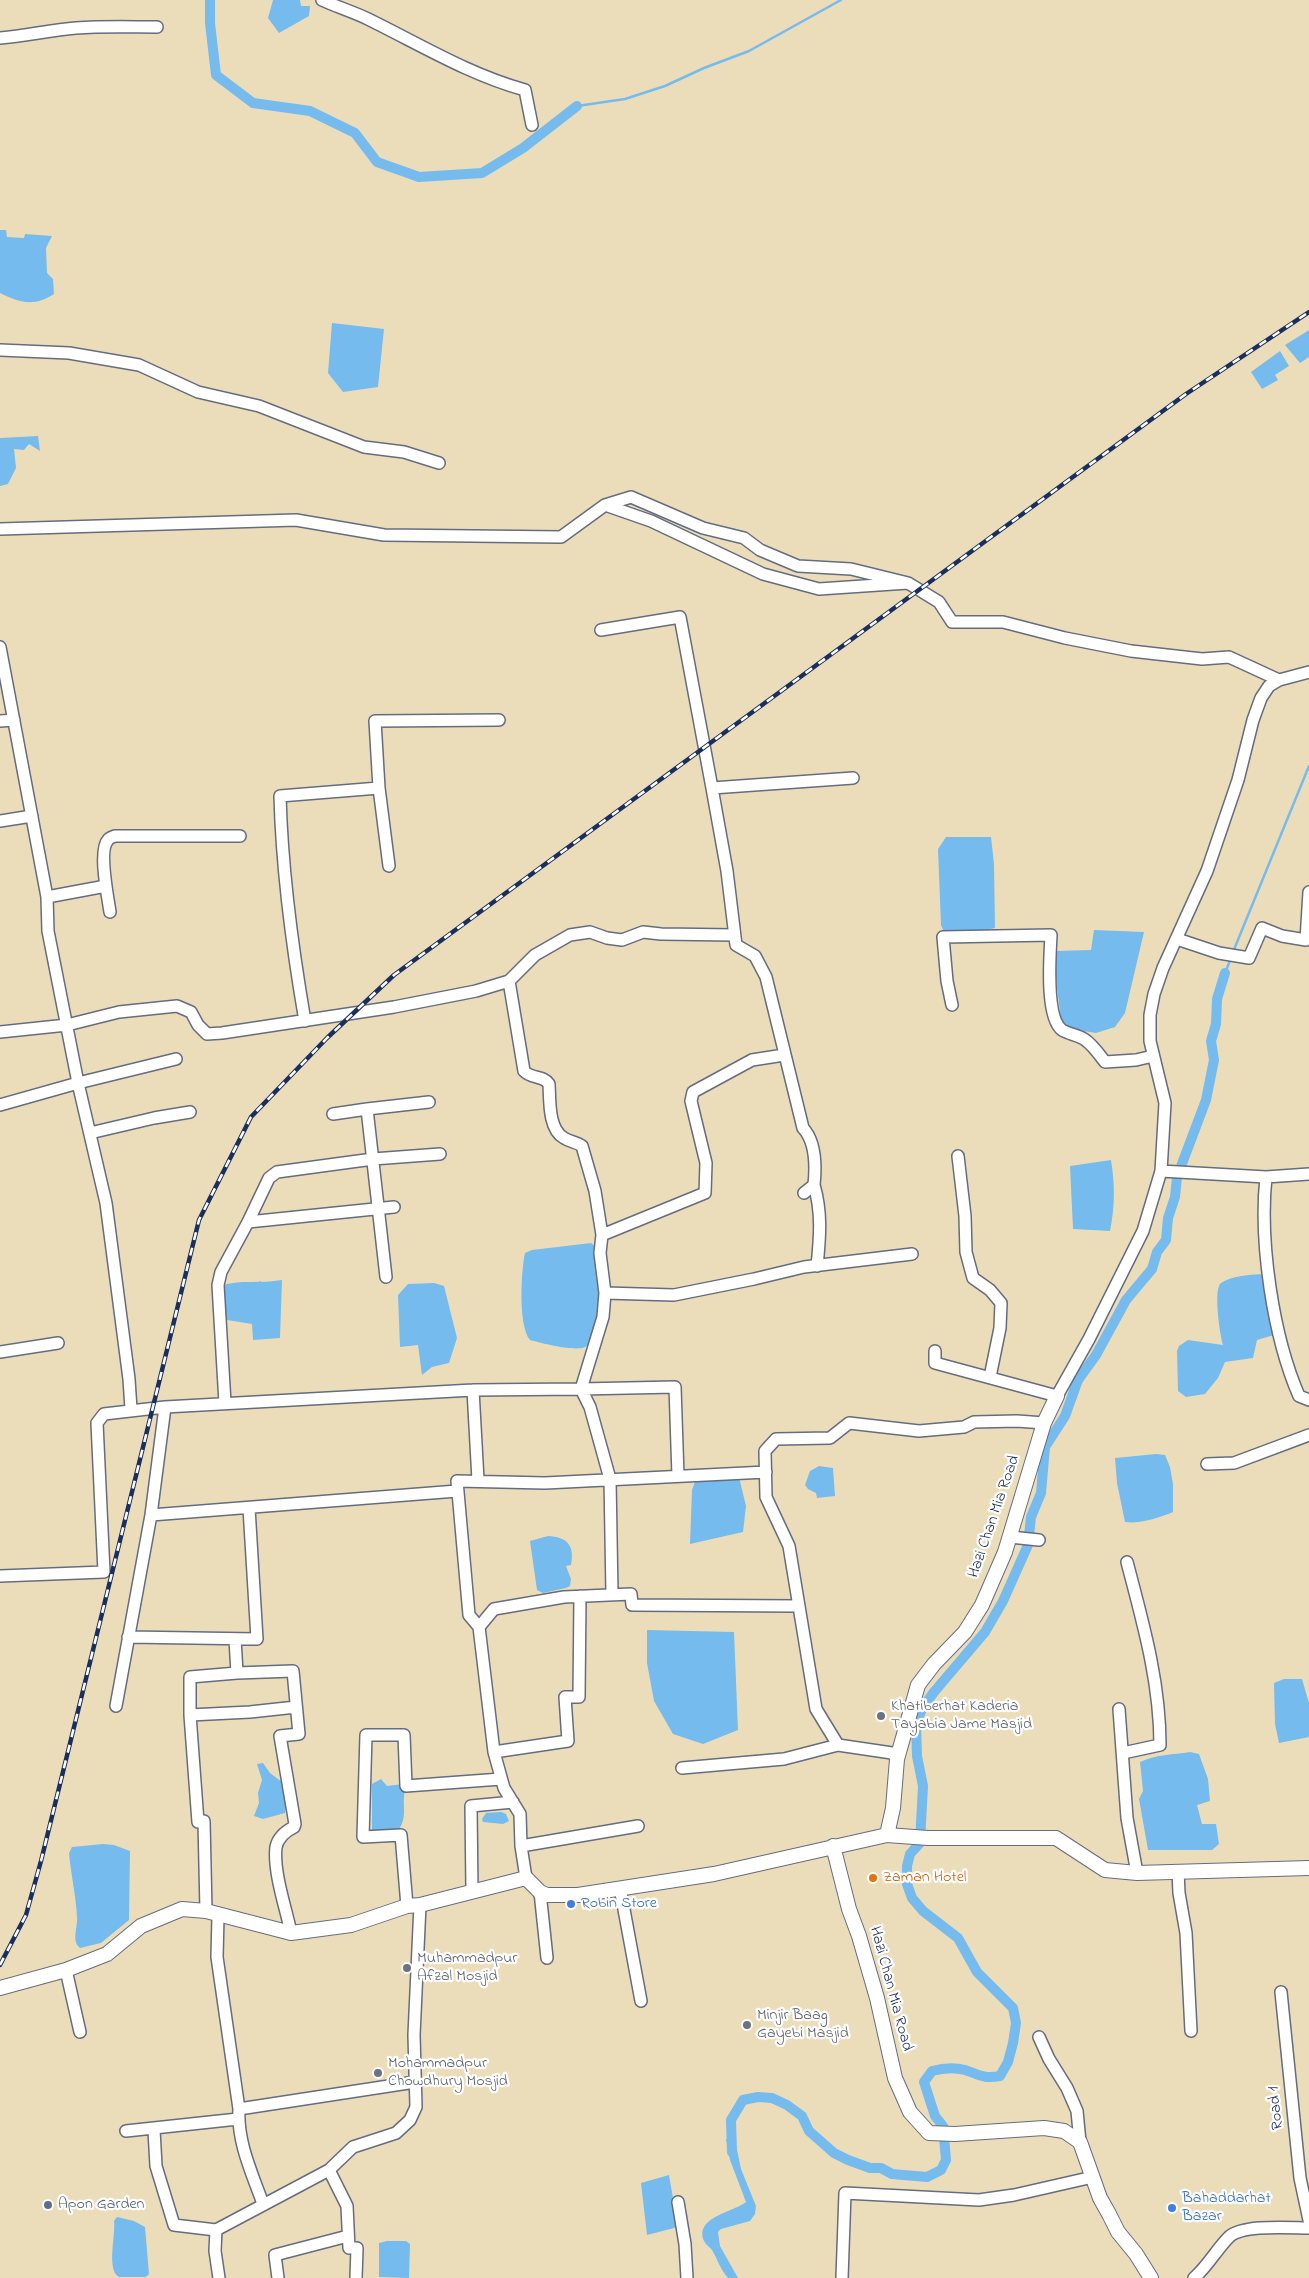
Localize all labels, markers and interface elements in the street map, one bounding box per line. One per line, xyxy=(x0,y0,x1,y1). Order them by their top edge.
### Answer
street label: Hazi Chan Mia Road xyxy=(965,1453,1025,1581)
place label: Khatiberhat Kaderia Tayabia Jame Masjid xyxy=(891,1697,1032,1735)
marker: Khatiberhat Kaderia Tayabia Jame Masjid xyxy=(875,1710,887,1722)
place label: Zaman Hotel xyxy=(883,1868,967,1888)
marker: Zaman Hotel xyxy=(867,1872,879,1884)
place label: Robin Store xyxy=(581,1894,657,1914)
marker: Robin Store xyxy=(565,1898,577,1910)
street label: Hazi Chan Mia Road xyxy=(864,1924,916,2054)
place label: Muhammadpur Afzal Mosjid xyxy=(417,1949,517,1987)
marker: Muhammadpur Afzal Mosjid xyxy=(401,1962,413,1974)
place label: Minjir Baag Gayebi Masjid xyxy=(757,2006,849,2044)
marker: Minjir Baag Gayebi Masjid xyxy=(741,2019,753,2031)
place label: Mohammadpur Chowdhury Mosjid xyxy=(388,2054,508,2092)
marker: Mohammadpur Chowdhury Mosjid xyxy=(372,2067,384,2079)
street label: Road 1 xyxy=(1265,2085,1289,2131)
place label: Bahaddarhat Bazar xyxy=(1182,2189,1271,2227)
place label: Apon Garden xyxy=(58,2195,144,2215)
marker: Apon Garden xyxy=(42,2199,54,2211)
marker: Bahaddarhat Bazar xyxy=(1166,2202,1178,2214)

